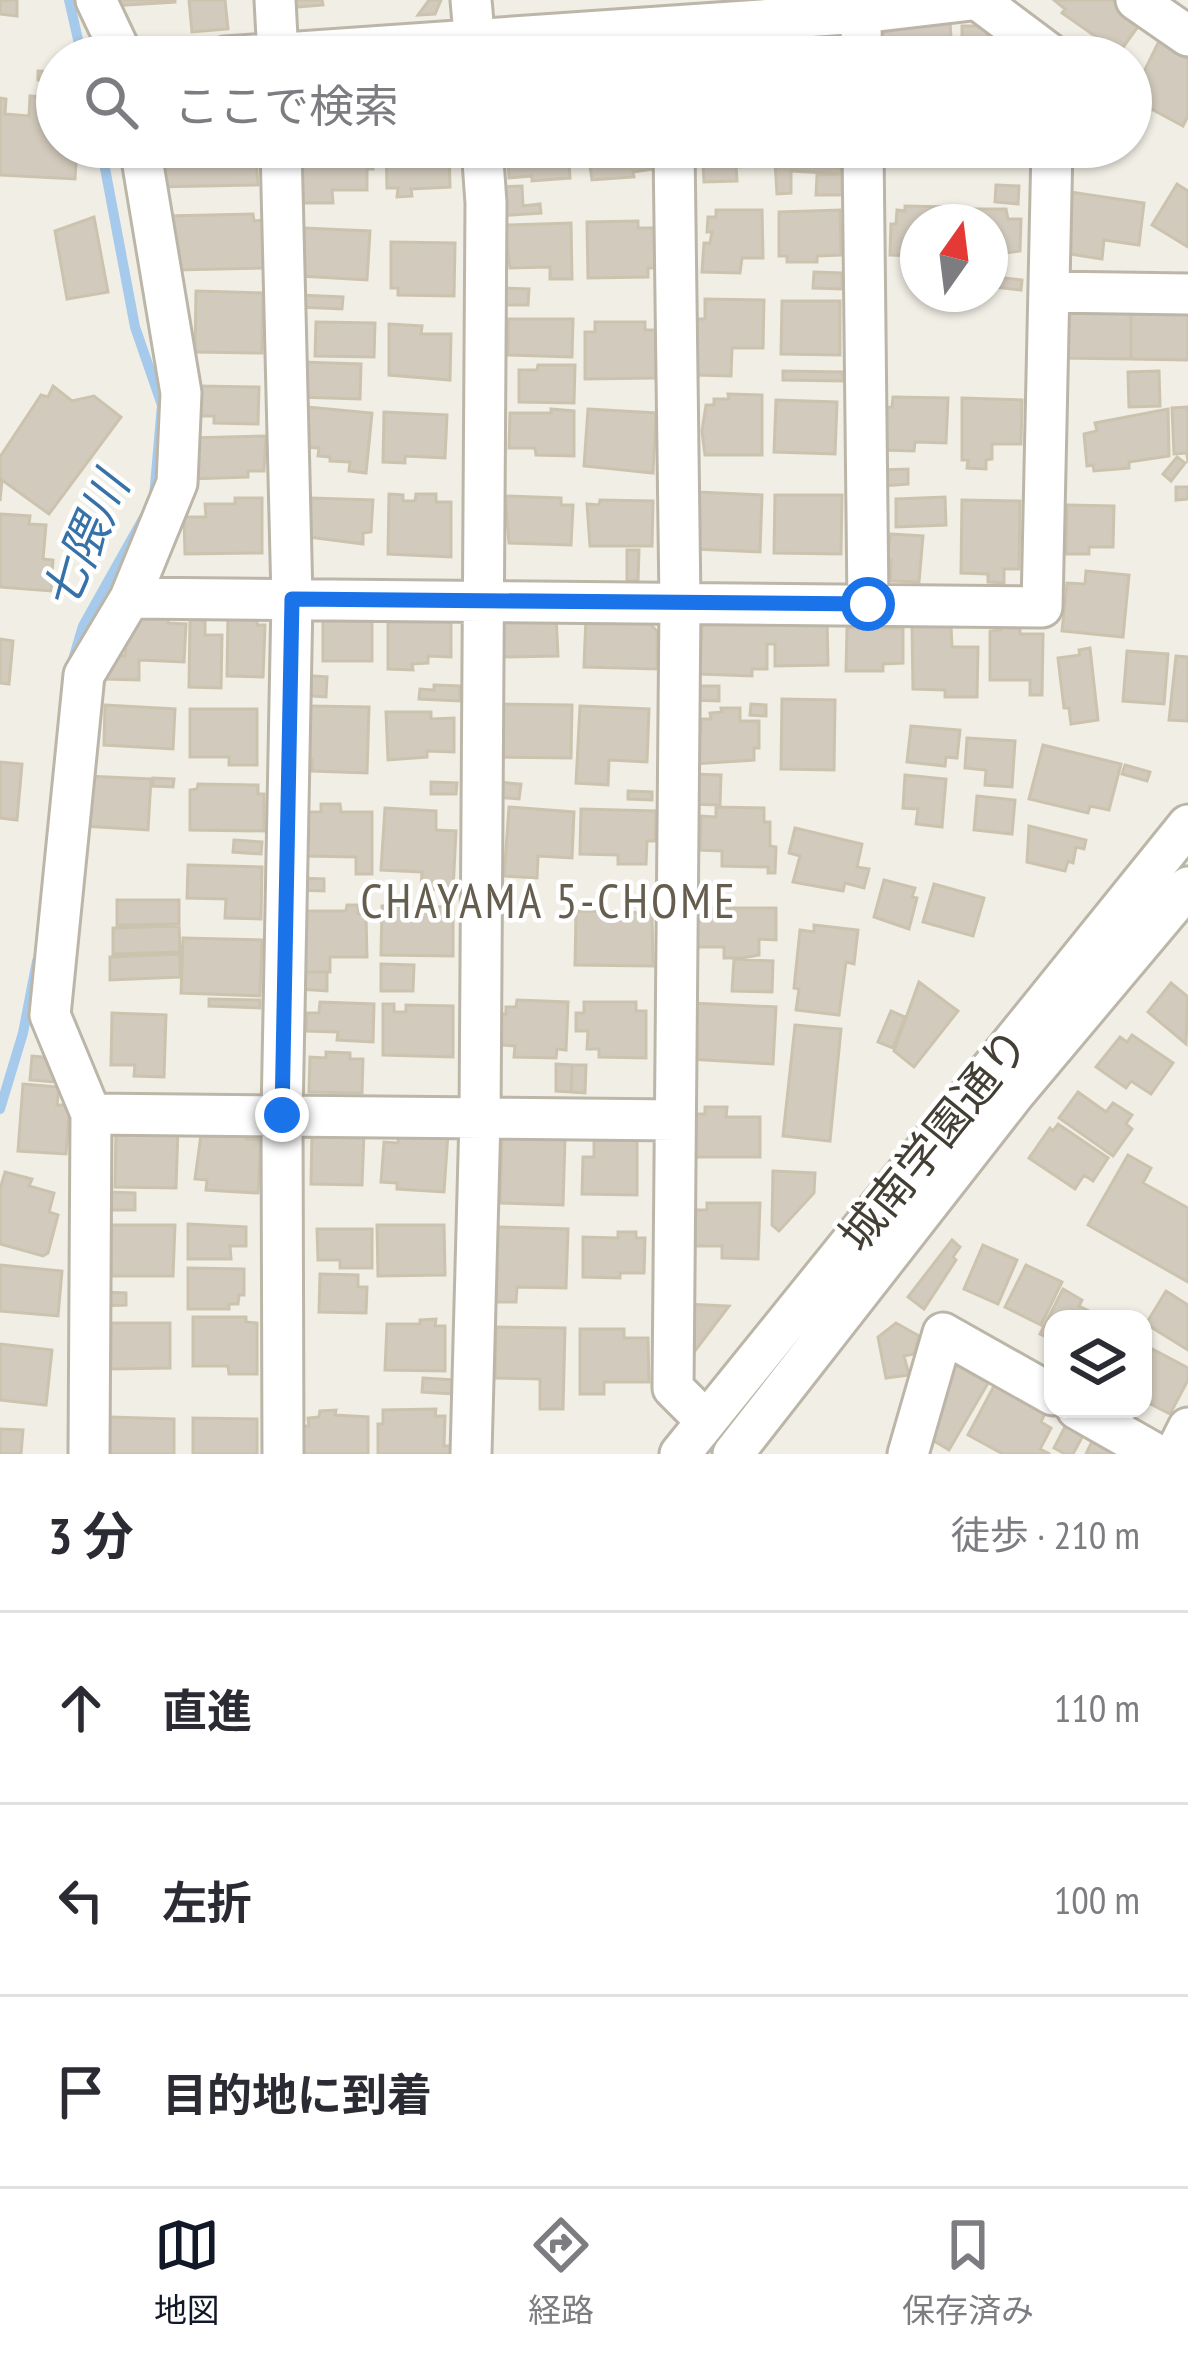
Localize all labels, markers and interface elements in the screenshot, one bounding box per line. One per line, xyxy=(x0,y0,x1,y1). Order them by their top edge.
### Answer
search box xyxy=(36,36,1152,168)
icon: search xyxy=(78,69,144,135)
text: ここで検索 xyxy=(174,76,399,134)
north arrow xyxy=(900,204,1008,312)
water label: 七隈川 xyxy=(26,458,144,619)
route start xyxy=(841,577,895,631)
district label: CHAYAMA 5-CHOME xyxy=(360,869,738,931)
street label: 城南学園通り xyxy=(825,1016,1041,1262)
route end xyxy=(255,1088,309,1142)
map controls xyxy=(1044,1310,1152,1418)
button: layers xyxy=(1044,1310,1152,1418)
text: 3 分 xyxy=(48,1502,134,1568)
text: 徒歩 · 210 m xyxy=(951,1509,1140,1560)
icon: ahead xyxy=(48,1675,114,1741)
text: 直進 xyxy=(162,1681,252,1739)
text: 110 m xyxy=(1054,1682,1140,1733)
icon: left xyxy=(48,1867,114,1933)
text: 左折 xyxy=(162,1873,252,1931)
text: 100 m xyxy=(1054,1874,1140,1925)
icon: arrive xyxy=(48,2059,114,2125)
text: 目的地に到着 xyxy=(162,2065,432,2123)
tab: 地図 xyxy=(154,2212,220,2332)
tab: 経路 xyxy=(528,2212,594,2332)
tab: 保存済み xyxy=(902,2212,1034,2332)

